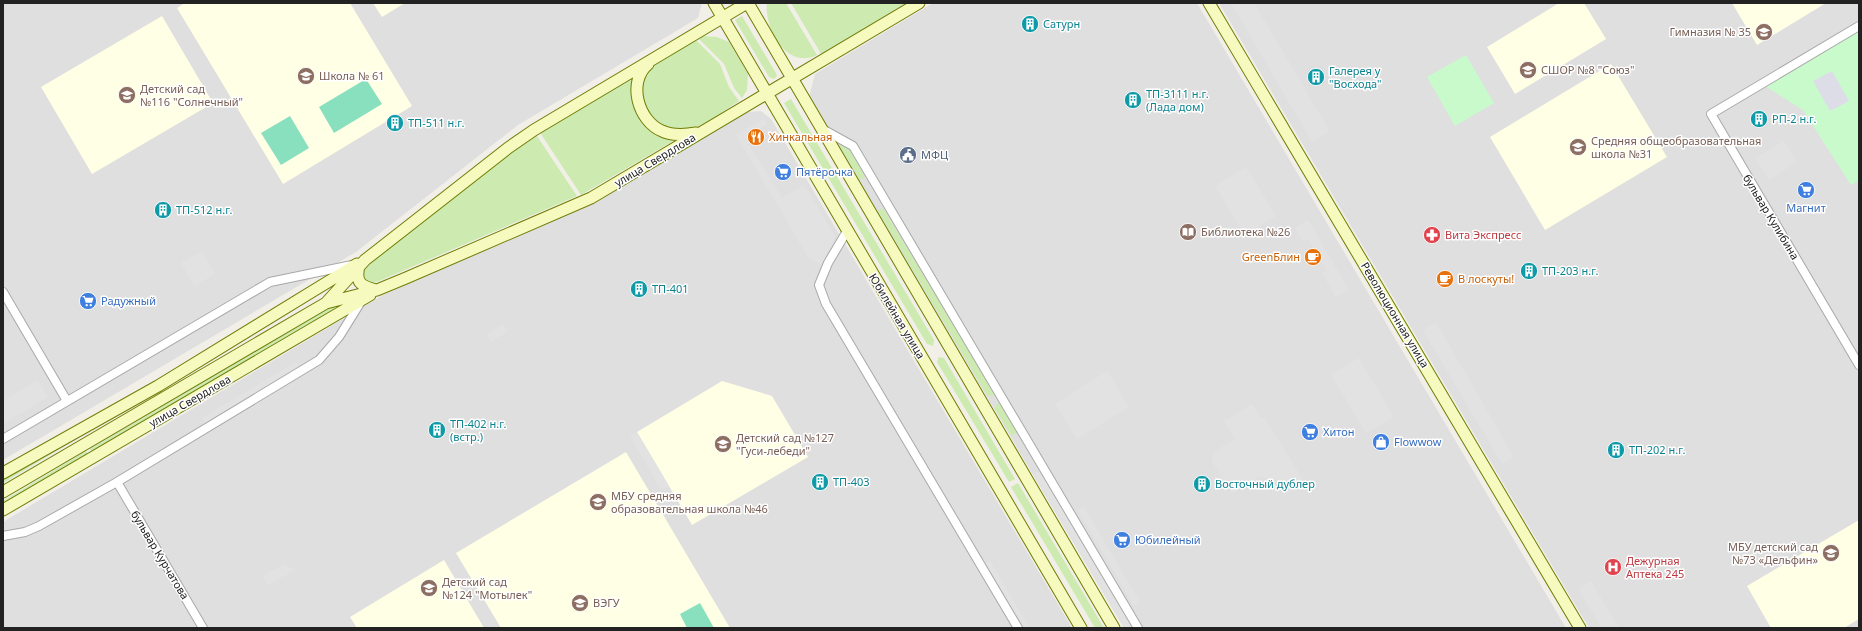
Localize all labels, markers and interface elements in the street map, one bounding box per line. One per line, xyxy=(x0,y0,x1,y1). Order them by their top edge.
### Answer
building icon: Сатурн xyxy=(1020,14,1040,34)
place label: Сатурн xyxy=(1043,16,1080,31)
school or university icon: Гимназия № 35 xyxy=(1754,22,1774,42)
place label: Гимназия № 35 xyxy=(1670,24,1751,39)
school or university icon: СШОР №8 "Союз" xyxy=(1518,60,1538,80)
place label: СШОР №8 "Союз" xyxy=(1541,62,1634,77)
place label: Галерея у "Восхода" xyxy=(1329,63,1382,91)
school or university icon: Школа № 61 xyxy=(296,66,316,86)
building icon: Галерея у "Восхода" xyxy=(1306,67,1326,87)
place label: Школа № 61 xyxy=(319,68,385,83)
place label: Детский сад №116 "Солнечный" xyxy=(140,81,243,109)
school or university icon: Детский сад №116 "Солнечный" xyxy=(117,85,137,105)
place label: ТП-3111 н.г. (Лада дом) xyxy=(1146,86,1209,114)
building icon: ТП-3111 н.г. (Лада дом) xyxy=(1123,90,1143,110)
building icon: РП-2 н.г. xyxy=(1749,109,1769,129)
place label: РП-2 н.г. xyxy=(1772,111,1816,126)
building icon: ТП-511 н.г. xyxy=(385,113,405,133)
place label: ТП-511 н.г. xyxy=(408,115,465,130)
restaurant icon: Хинкальная xyxy=(746,127,766,147)
street label: улица Свердлова xyxy=(611,129,698,190)
place label: Хинкальная xyxy=(769,129,832,144)
place label: Средняя общеобразовательная школа №31 xyxy=(1591,133,1761,161)
school or university icon: Средняя общеобразовательная школа №31 xyxy=(1568,137,1588,157)
public building icon: МФЦ xyxy=(898,145,918,165)
place label: МФЦ xyxy=(921,147,949,162)
supermarket icon: Пятёрочка xyxy=(773,162,793,182)
place label: Пятёрочка xyxy=(796,164,853,179)
street label: бульвар Кулибина xyxy=(1740,171,1803,262)
supermarket icon: Магнит xyxy=(1796,180,1816,200)
building icon: ТП-512 н.г. xyxy=(153,200,173,220)
place label: Магнит xyxy=(1786,200,1826,215)
place label: ТП-512 н.г. xyxy=(176,202,233,217)
library icon: Библиотека №26 xyxy=(1178,222,1198,242)
place label: Библиотека №26 xyxy=(1201,224,1290,239)
pharmacy icon: Вита Экспресс xyxy=(1422,225,1442,245)
place label: Вита Экспресс xyxy=(1445,227,1521,242)
cafe icon: GreenБлин xyxy=(1303,247,1323,267)
place label: GreenБлин xyxy=(1242,249,1300,264)
street label: Революционная улица xyxy=(1358,259,1433,370)
building icon: ТП-203 н.г. xyxy=(1519,261,1539,281)
place label: ТП-203 н.г. xyxy=(1542,263,1599,278)
cafe icon: В лоскуты! xyxy=(1435,269,1455,289)
street label: Юбилейная улица xyxy=(866,270,929,361)
place label: В лоскуты! xyxy=(1458,271,1514,286)
building icon: ТП-401 xyxy=(629,279,649,299)
place label: ТП-401 xyxy=(652,281,689,296)
supermarket icon: Радужный xyxy=(78,291,98,311)
place label: Радужный xyxy=(101,293,156,308)
street label: улица Свердлова xyxy=(146,371,233,430)
place label: ТП-402 н.г. (встр.) xyxy=(450,416,507,444)
building icon: ТП-402 н.г. (встр.) xyxy=(427,420,447,440)
supermarket icon: Хитон xyxy=(1300,422,1320,442)
place label: Хитон xyxy=(1323,424,1355,439)
place label: Детский сад №127 "Гуси-лебеди" xyxy=(736,430,834,458)
shop icon: Flowwow xyxy=(1371,432,1391,452)
school or university icon: Детский сад №127 "Гуси-лебеди" xyxy=(713,434,733,454)
place label: Flowwow xyxy=(1394,434,1442,449)
building icon: ТП-202 н.г. xyxy=(1606,440,1626,460)
place label: ТП-202 н.г. xyxy=(1629,442,1686,457)
building icon: ТП-403 xyxy=(810,472,830,492)
place label: ТП-403 xyxy=(833,474,870,489)
building icon: Восточный дублер xyxy=(1192,474,1212,494)
place label: Восточный дублер xyxy=(1215,476,1315,491)
place label: МБУ средняя образовательная школа №46 xyxy=(611,488,768,516)
school or university icon: МБУ средняя образовательная школа №46 xyxy=(588,492,608,512)
street label: бульвар Курчатова xyxy=(128,508,193,602)
supermarket icon: Юбилейный xyxy=(1112,530,1132,550)
place label: Юбилейный xyxy=(1135,532,1201,547)
place label: МБУ детский сад №73 «Дельфин» xyxy=(1728,539,1818,567)
school or university icon: МБУ детский сад №73 «Дельфин» xyxy=(1821,543,1841,563)
place label: Дежурная Аптека 245 xyxy=(1626,553,1684,581)
hospital icon: Дежурная Аптека 245 xyxy=(1603,557,1623,577)
place label: Детский сад №124 "Мотылек" xyxy=(442,574,532,602)
school or university icon: Детский сад №124 "Мотылек" xyxy=(419,578,439,598)
school or university icon: ВЭГУ xyxy=(570,593,590,613)
place label: ВЭГУ xyxy=(593,595,620,610)

